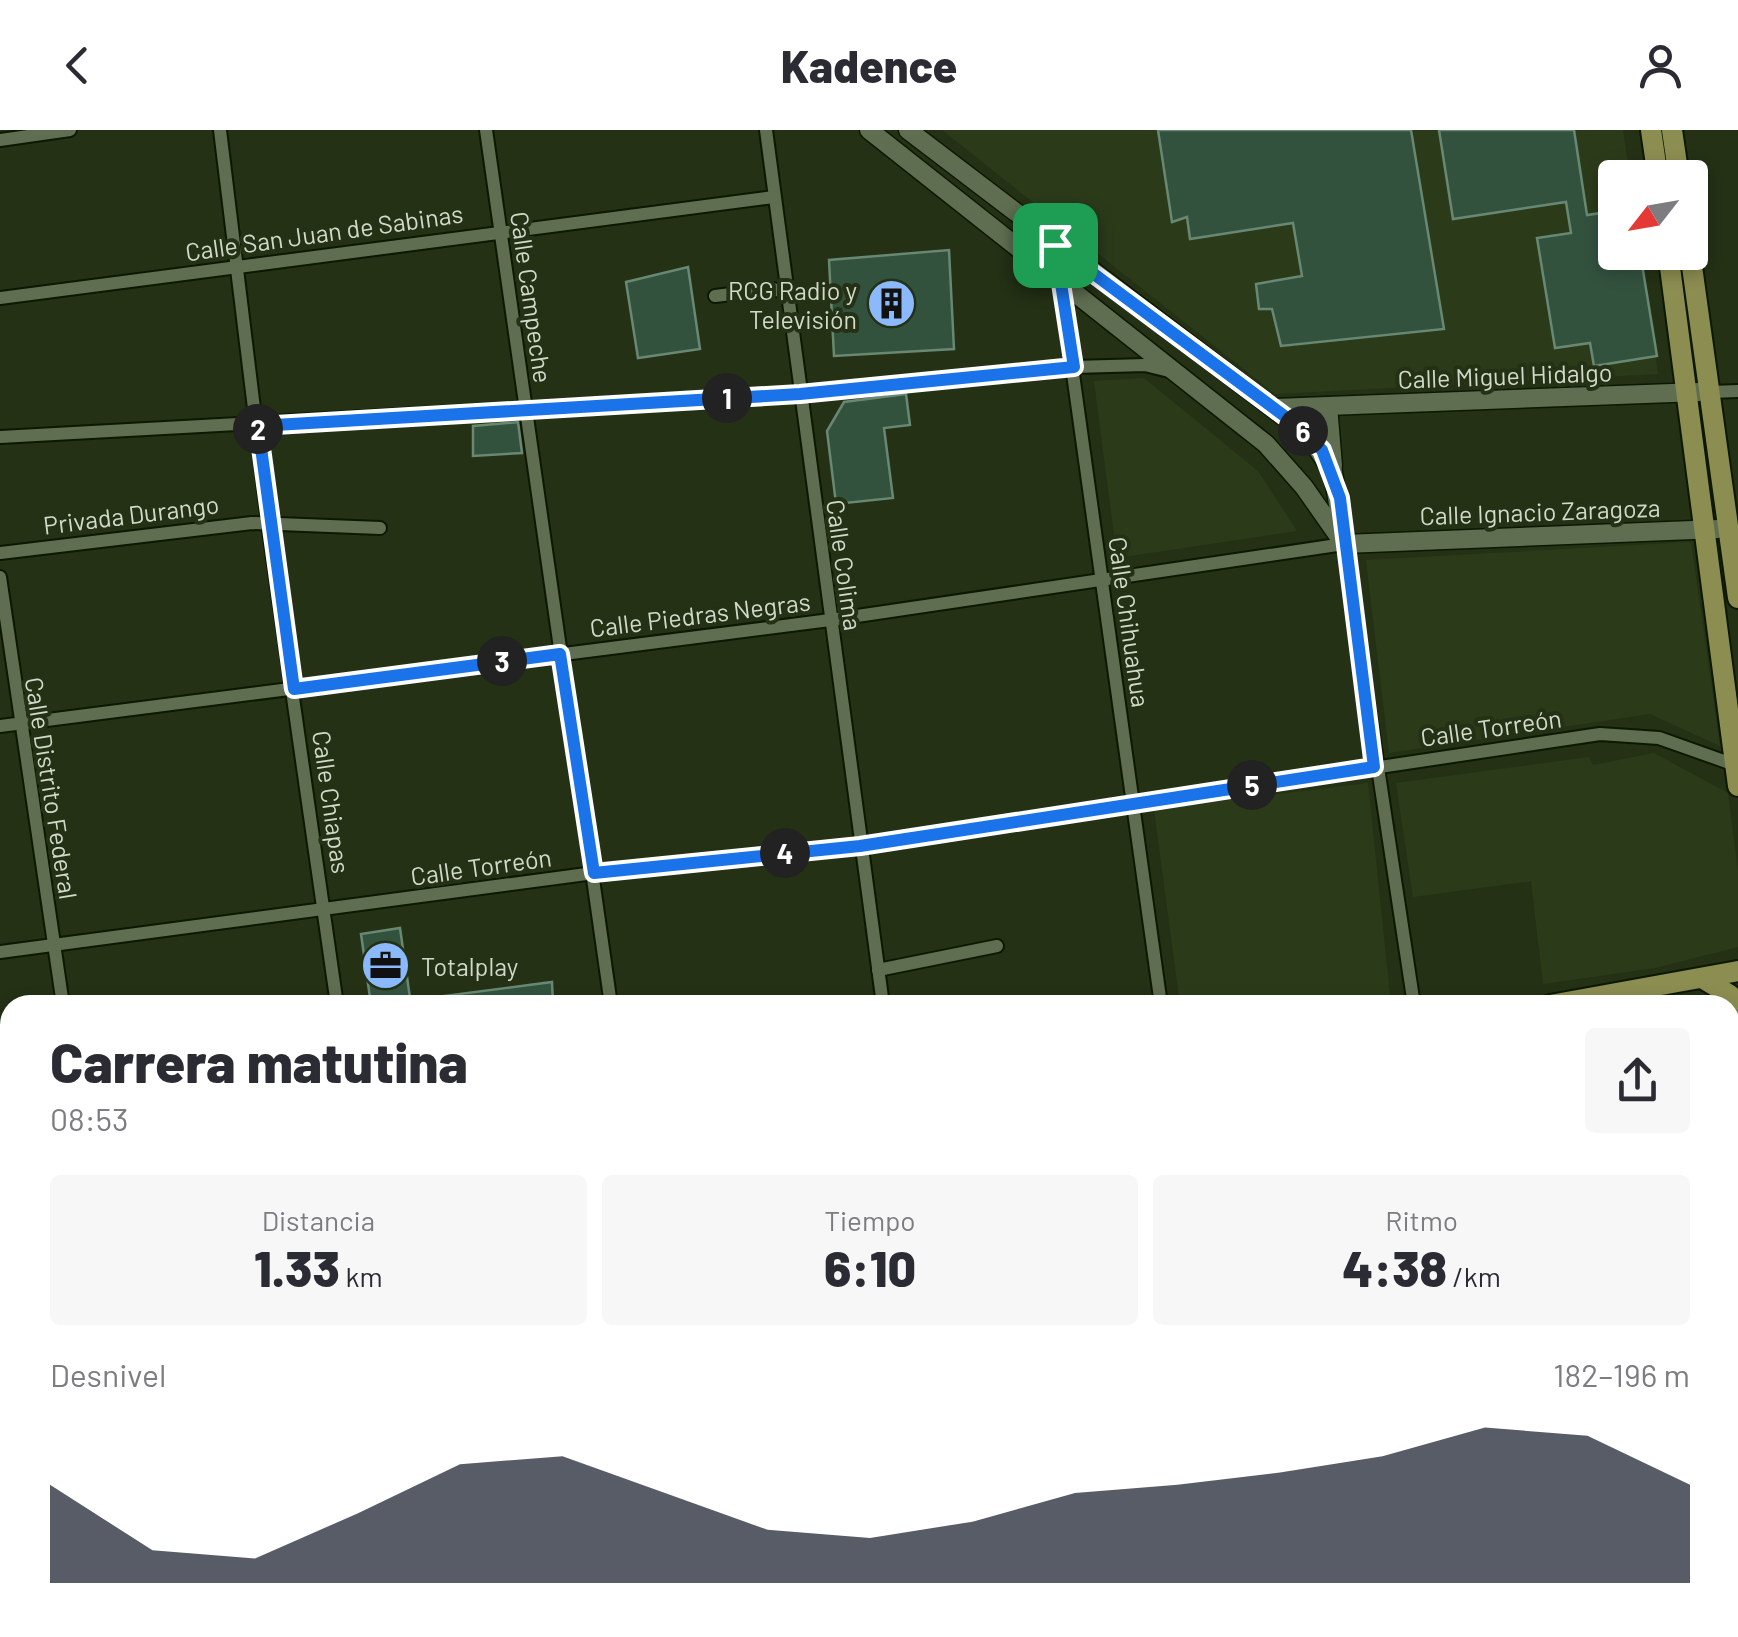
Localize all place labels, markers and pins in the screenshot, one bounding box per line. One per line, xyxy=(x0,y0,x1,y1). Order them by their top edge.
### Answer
pin xyxy=(1013,203,1098,288)
place label: RCG Radio y Televisión xyxy=(728,275,857,334)
building icon: RCG Radio y Televisión xyxy=(866,278,918,330)
pin: 1 xyxy=(702,373,752,423)
pin: 2 xyxy=(233,404,283,454)
pin: 6 xyxy=(1278,406,1328,456)
pin: 3 xyxy=(477,636,527,686)
pin: 5 xyxy=(1227,760,1277,810)
pin: 4 xyxy=(760,828,810,878)
office icon: Totalplay xyxy=(360,940,412,992)
place label: Totalplay xyxy=(421,951,518,981)

